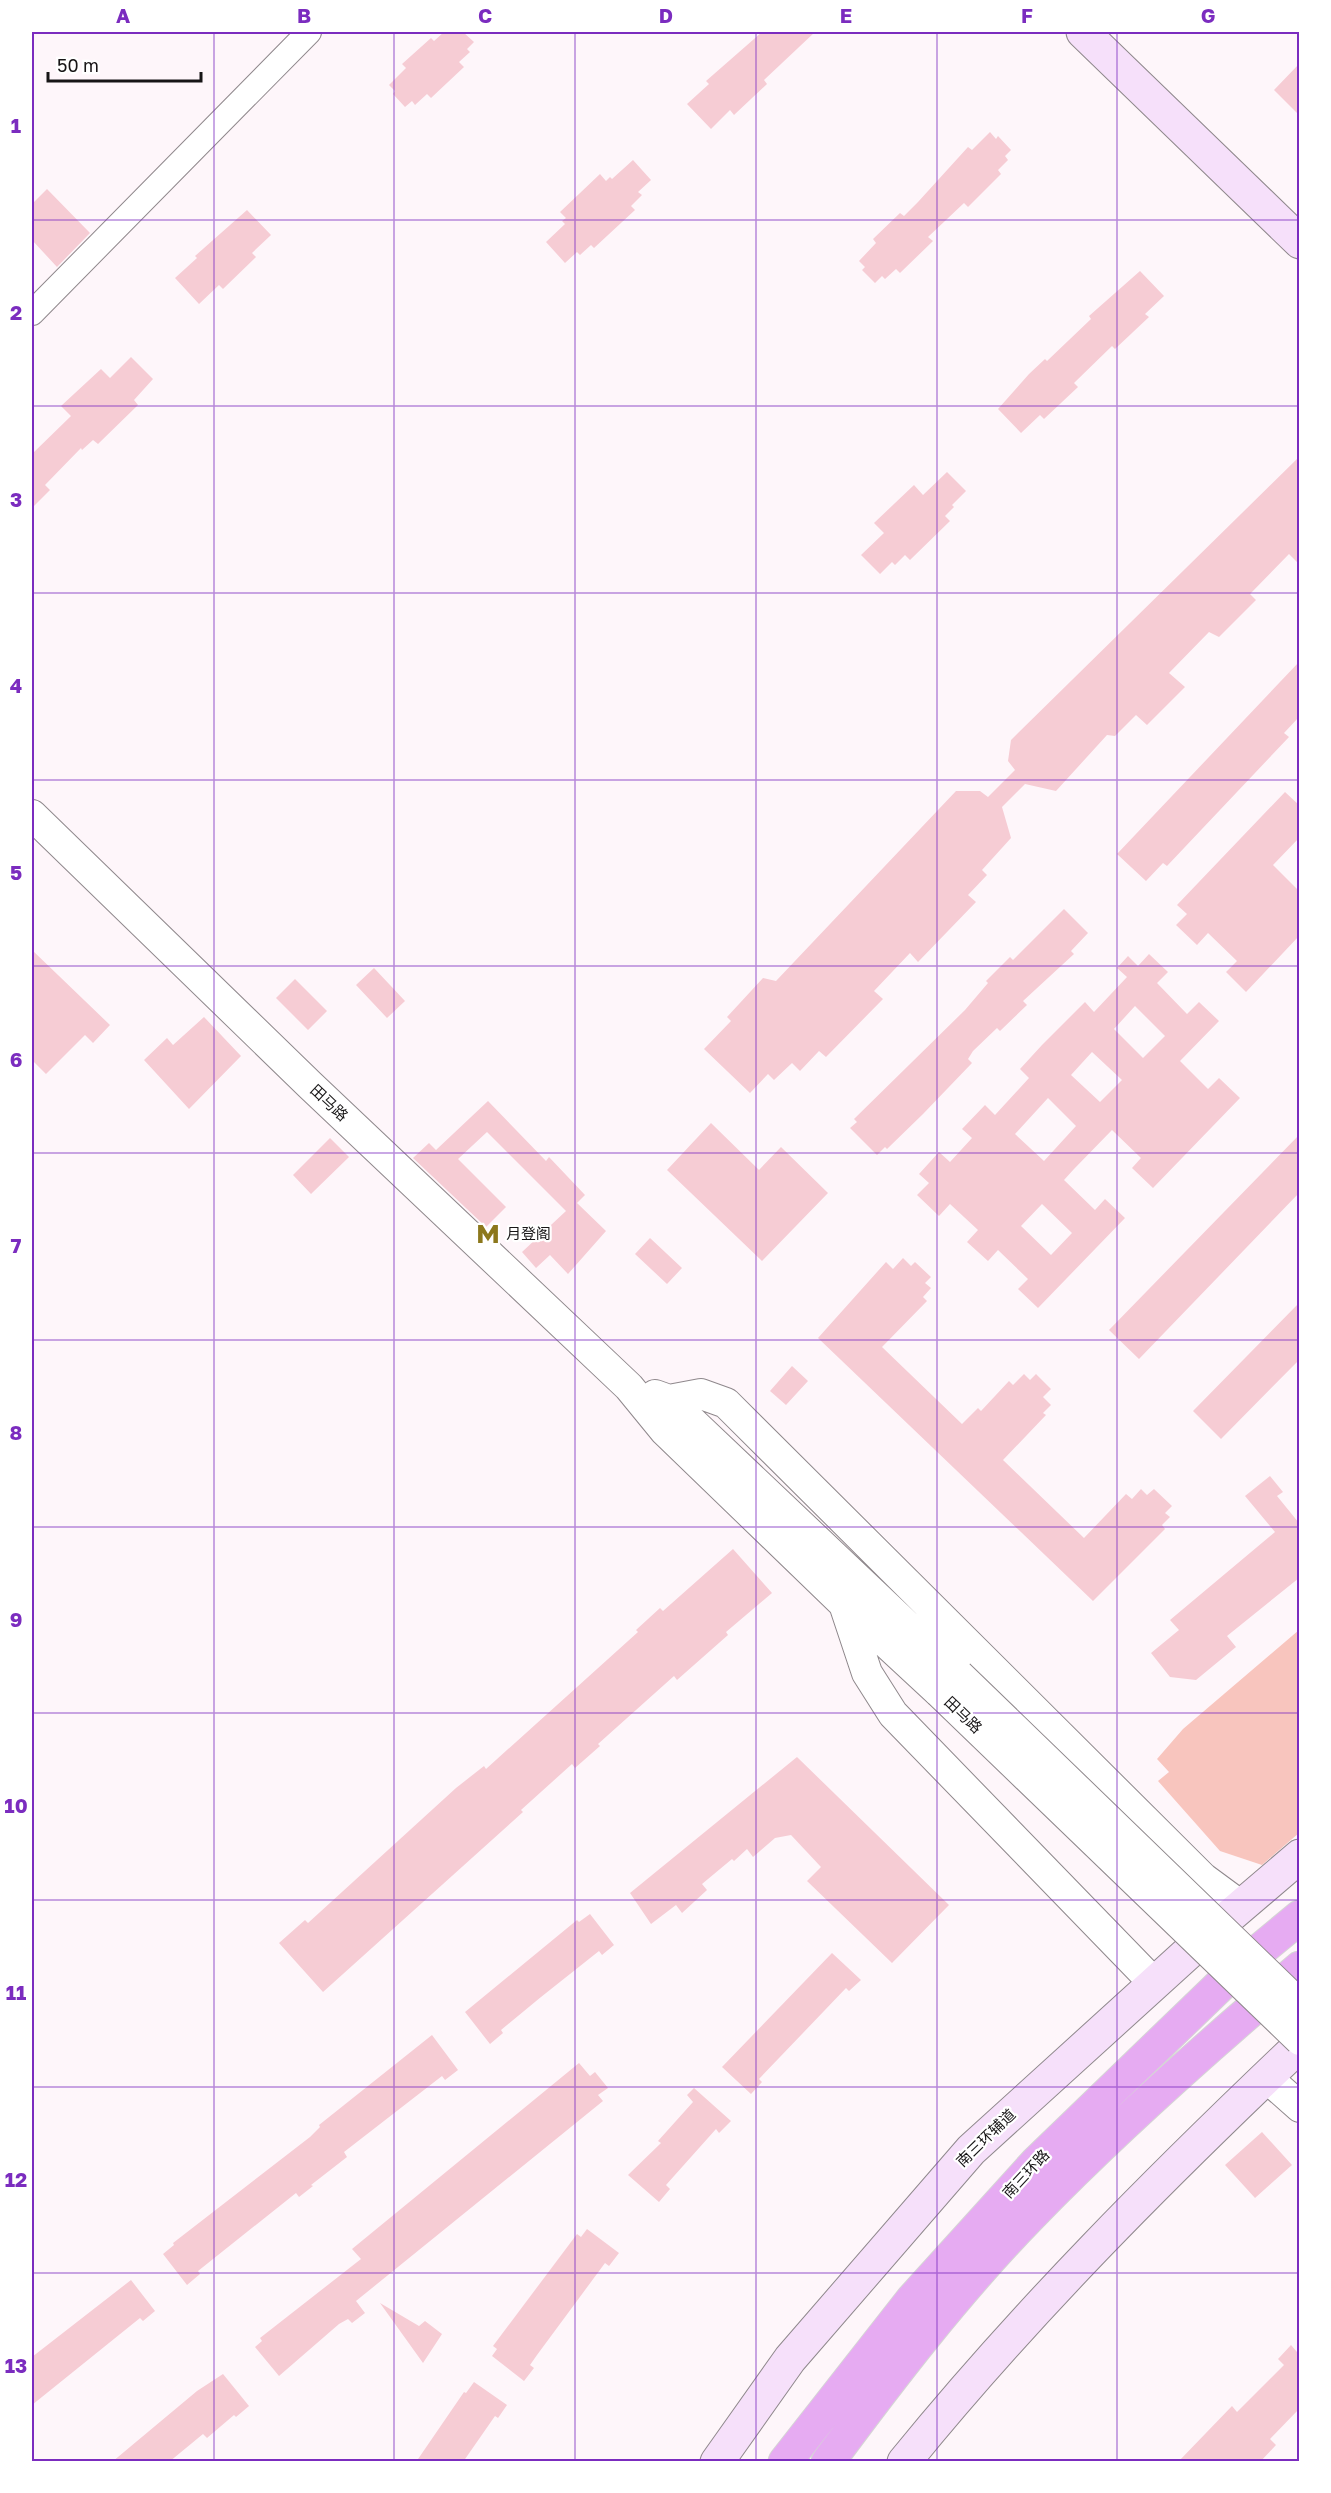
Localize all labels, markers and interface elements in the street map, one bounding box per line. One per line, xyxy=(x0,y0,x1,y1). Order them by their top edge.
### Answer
text: A xyxy=(116,3,130,27)
text: B xyxy=(297,3,311,27)
text: C xyxy=(478,3,492,27)
text: D xyxy=(659,3,673,27)
text: E xyxy=(840,3,852,27)
text: F xyxy=(1021,3,1033,27)
text: G xyxy=(1201,3,1215,27)
scale bar xyxy=(48,45,201,83)
text: 50 m xyxy=(57,54,99,76)
text: 1 xyxy=(11,113,21,137)
text: 2 xyxy=(10,300,22,324)
text: 3 xyxy=(10,487,22,511)
text: 4 xyxy=(10,673,22,697)
text: 5 xyxy=(10,860,22,884)
text: 6 xyxy=(10,1047,22,1071)
street label: 田马路 xyxy=(307,1080,352,1124)
metro station icon: 月登阁 xyxy=(475,1221,501,1247)
place label: 月登阁 xyxy=(506,1224,551,1242)
text: 7 xyxy=(11,1233,22,1257)
text: 8 xyxy=(10,1420,22,1444)
text: 9 xyxy=(10,1607,22,1631)
street label: 田马路 xyxy=(941,1692,986,1736)
text: 10 xyxy=(4,1793,28,1817)
text: 11 xyxy=(6,1980,26,2004)
street label: 南三环辅道 xyxy=(952,2105,1019,2170)
street label: 南三环路 xyxy=(998,2145,1052,2201)
text: 12 xyxy=(5,2167,27,2191)
text: 13 xyxy=(5,2353,27,2377)

